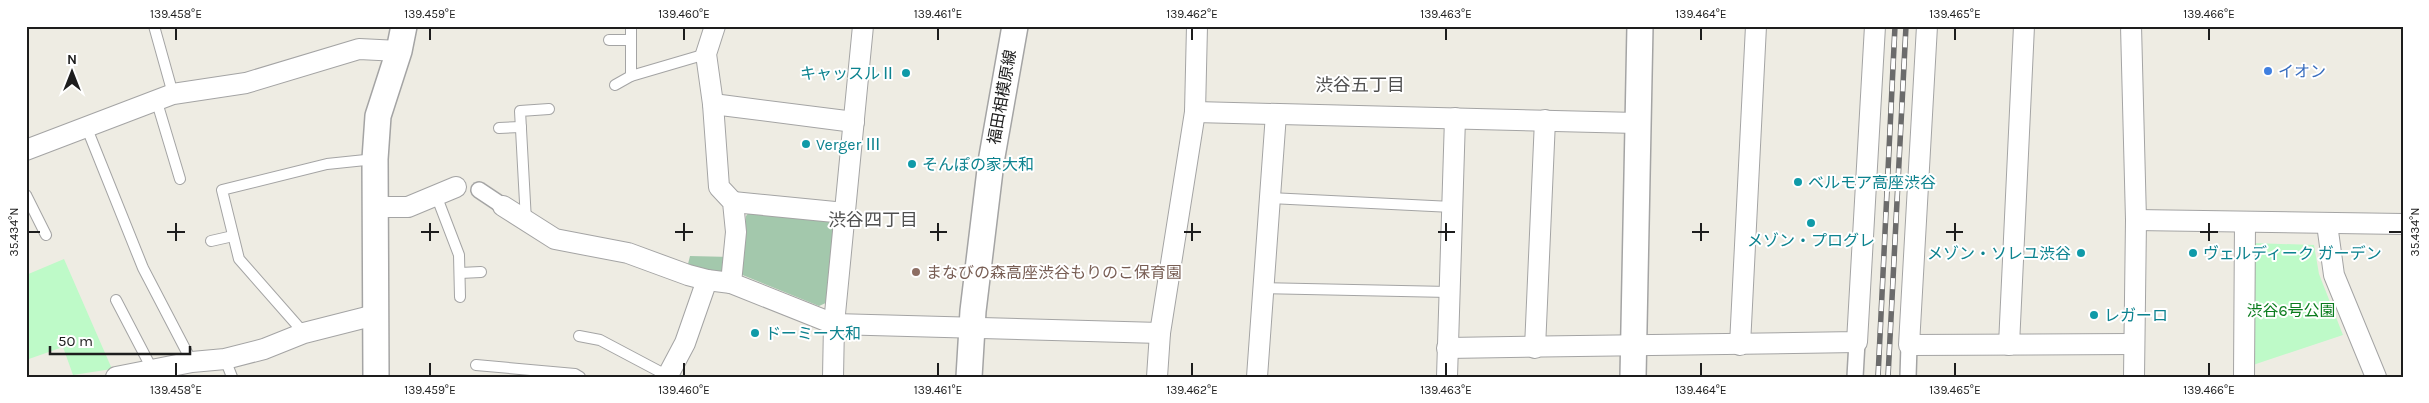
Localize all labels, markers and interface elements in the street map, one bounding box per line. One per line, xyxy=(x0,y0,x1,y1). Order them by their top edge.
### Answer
text: 139.458°E xyxy=(150,7,202,21)
text: 139.459°E xyxy=(404,7,456,21)
text: 139.460°E xyxy=(658,7,710,21)
text: 139.461°E xyxy=(914,7,962,21)
text: 139.462°E xyxy=(1166,7,1218,21)
text: 139.463°E xyxy=(1420,7,1472,21)
text: 139.464°E xyxy=(1675,7,1727,21)
text: 139.465°E xyxy=(1929,7,1981,21)
text: 139.466°E xyxy=(2183,7,2235,21)
north arrow xyxy=(48,48,98,98)
street label: 福田相模原線 xyxy=(984,48,1020,146)
text: N xyxy=(67,51,77,68)
place label: イオン xyxy=(2278,62,2326,81)
place label: キャッスルⅡ xyxy=(800,64,896,83)
marker: イオン xyxy=(2262,65,2274,77)
marker: キャッスルⅡ xyxy=(900,67,912,79)
district label: 渋谷五丁目 xyxy=(1315,74,1405,96)
place label: Verger Ⅲ xyxy=(816,135,881,154)
marker: Verger Ⅲ xyxy=(800,138,812,150)
place label: そんぽの家大和 xyxy=(922,155,1034,174)
marker: そんぽの家大和 xyxy=(906,158,918,170)
place label: ベルモア高座渋谷 xyxy=(1808,173,1936,192)
marker: ベルモア高座渋谷 xyxy=(1792,176,1804,188)
text: 35.434°N xyxy=(7,208,21,256)
text: 35.434°N xyxy=(2408,208,2422,256)
district label: 渋谷四丁目 xyxy=(828,209,918,231)
marker: メゾン・プログレ xyxy=(1805,217,1817,229)
place label: メゾン・プログレ xyxy=(1747,231,1875,250)
place label: メゾン・ソレユ渋谷 xyxy=(1927,244,2071,263)
place label: ヴェルディーク ガーデン xyxy=(2203,244,2382,263)
marker: メゾン・ソレユ渋谷 xyxy=(2075,247,2087,259)
marker: ヴェルディーク ガーデン xyxy=(2187,247,2199,259)
place label: まなびの森高座渋谷もりのこ保育園 xyxy=(926,263,1182,282)
marker: まなびの森高座渋谷もりのこ保育園 xyxy=(910,266,922,278)
park label: 渋谷6号公園 xyxy=(2246,301,2336,320)
place label: レガーロ xyxy=(2104,306,2168,325)
marker: レガーロ xyxy=(2088,309,2100,321)
scale bar xyxy=(50,323,190,355)
place label: ドーミー大和 xyxy=(765,324,861,343)
marker: ドーミー大和 xyxy=(749,327,761,339)
text: 50 m xyxy=(58,332,93,350)
text: 139.458°E xyxy=(150,383,202,397)
text: 139.459°E xyxy=(404,383,456,397)
text: 139.460°E xyxy=(658,383,710,397)
text: 139.461°E xyxy=(914,383,962,397)
text: 139.462°E xyxy=(1166,383,1218,397)
text: 139.463°E xyxy=(1420,383,1472,397)
text: 139.464°E xyxy=(1675,383,1727,397)
text: 139.465°E xyxy=(1929,383,1981,397)
text: 139.466°E xyxy=(2183,383,2235,397)

